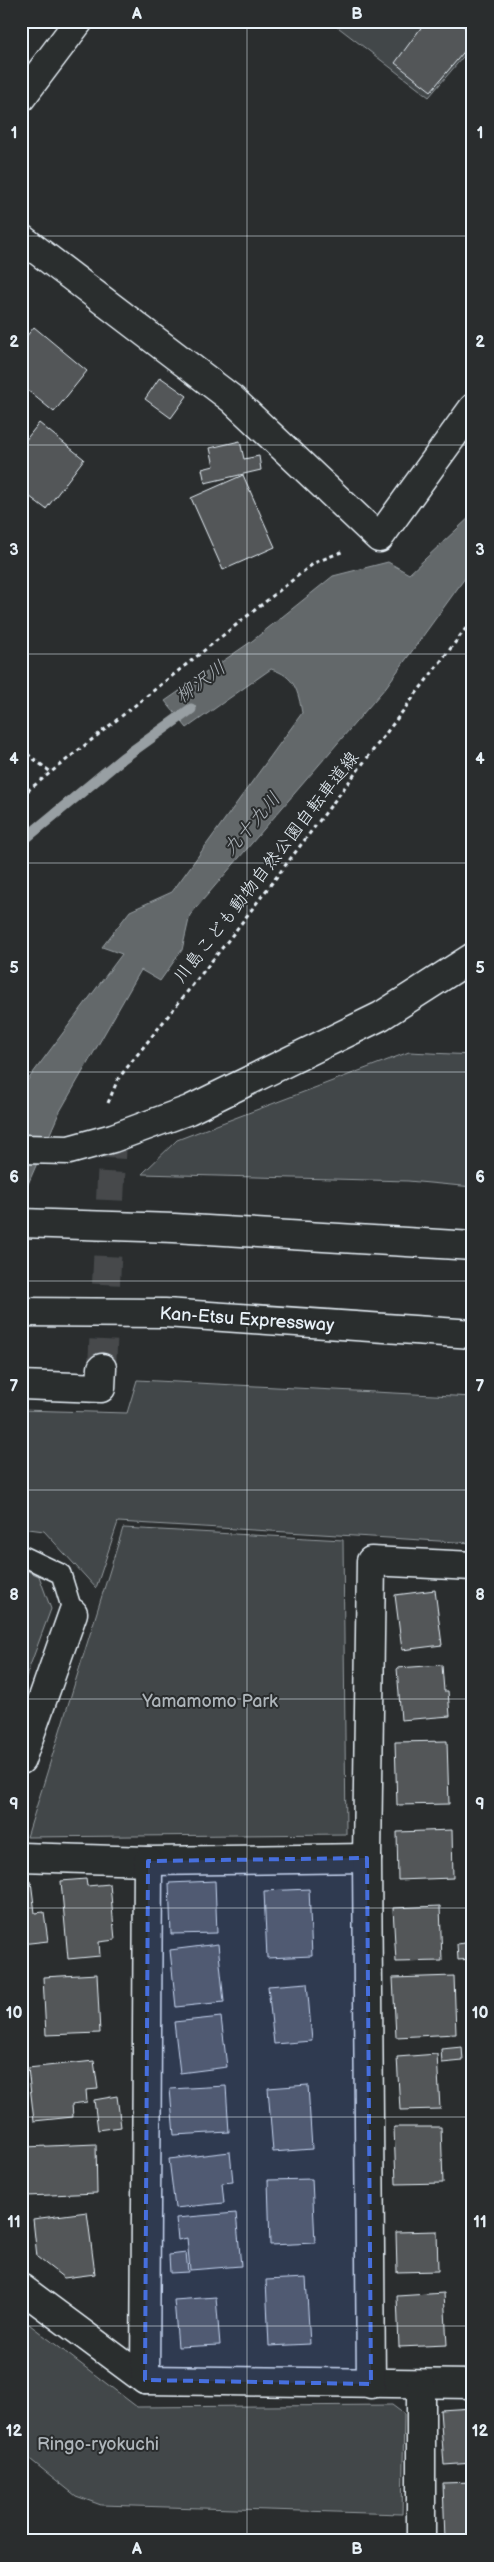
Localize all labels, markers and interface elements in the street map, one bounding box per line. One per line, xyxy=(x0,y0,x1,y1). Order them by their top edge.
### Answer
text: A xyxy=(131,5,142,24)
text: B xyxy=(351,5,363,24)
text: 1 xyxy=(11,124,17,143)
text: 1 xyxy=(477,124,483,143)
text: 2 xyxy=(9,333,19,352)
text: 2 xyxy=(475,333,485,352)
text: 3 xyxy=(9,541,19,560)
text: 3 xyxy=(475,541,485,560)
water label: 柳沢川 xyxy=(171,656,231,708)
street label: 川島こども動物自然公園自転車道線 xyxy=(169,747,363,987)
text: 4 xyxy=(9,750,19,769)
text: 4 xyxy=(475,750,485,769)
water label: 九十九川 xyxy=(219,788,286,860)
text: 5 xyxy=(9,959,19,978)
text: 5 xyxy=(475,959,485,978)
text: 6 xyxy=(9,1168,19,1187)
text: 6 xyxy=(475,1168,485,1187)
street label: Kan-Etsu Expressway xyxy=(159,1303,336,1336)
text: 7 xyxy=(10,1377,19,1396)
text: 7 xyxy=(476,1377,485,1396)
text: 8 xyxy=(9,1586,19,1605)
text: 8 xyxy=(475,1586,485,1605)
park label: Yamamomo Park xyxy=(141,1691,278,1712)
text: 9 xyxy=(9,1795,19,1814)
text: 9 xyxy=(475,1795,485,1814)
text: 10 xyxy=(6,2004,22,2023)
text: 10 xyxy=(472,2004,488,2023)
text: 11 xyxy=(7,2213,21,2232)
text: 11 xyxy=(473,2213,487,2232)
text: 12 xyxy=(6,2422,23,2441)
text: 12 xyxy=(472,2422,489,2441)
park label: Ringo-ryokuchi xyxy=(37,2434,159,2455)
text: A xyxy=(131,2540,142,2559)
text: B xyxy=(351,2540,363,2559)

